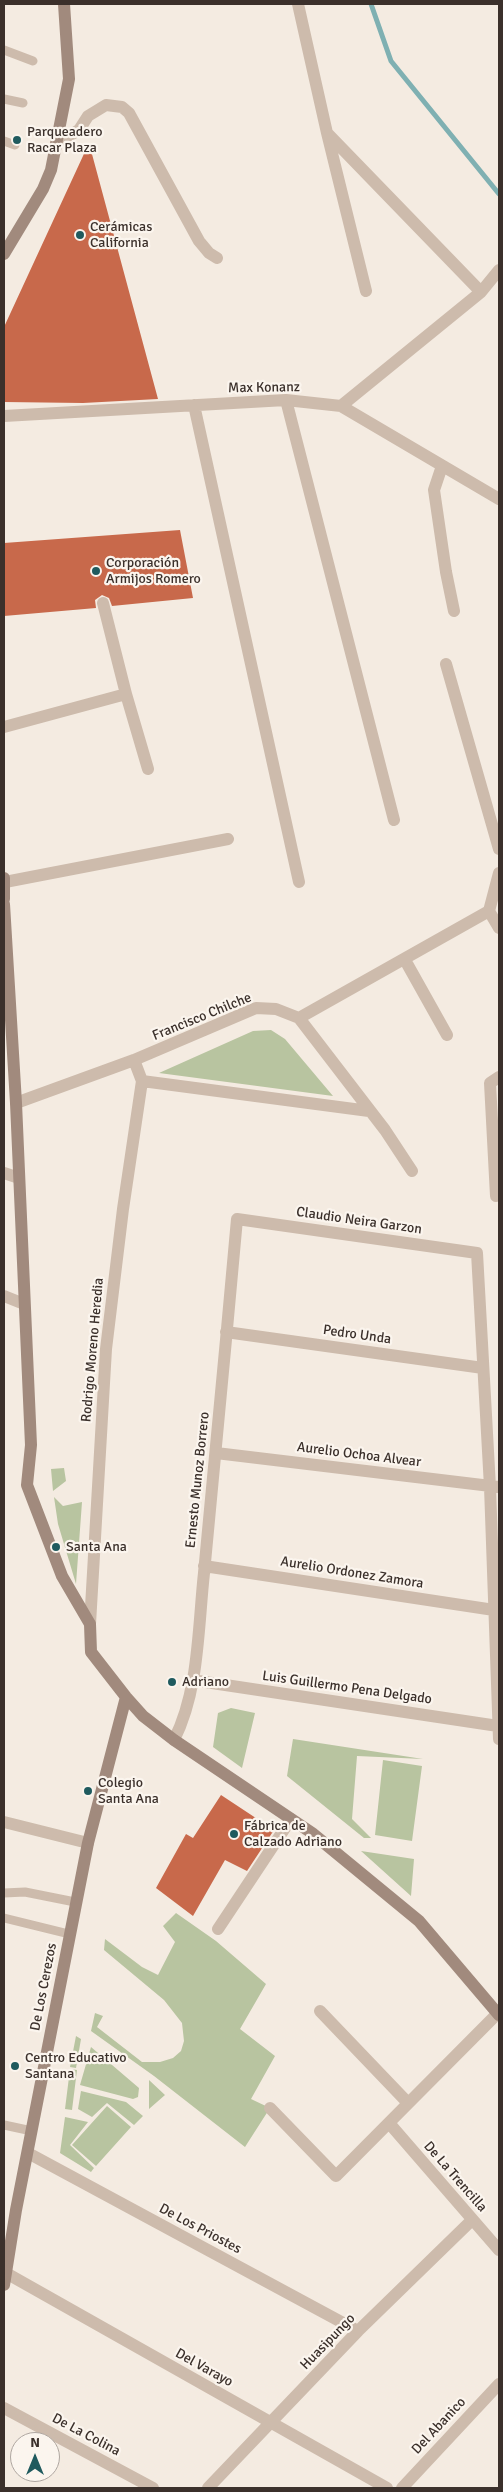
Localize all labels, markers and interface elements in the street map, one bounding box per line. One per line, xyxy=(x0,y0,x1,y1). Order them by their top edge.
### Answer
place label: Parqueadero Racar Plaza xyxy=(27,124,102,156)
marker: Parqueadero Racar Plaza xyxy=(11,134,23,146)
place label: Cerámicas California xyxy=(90,219,152,252)
marker: Cerámicas California xyxy=(74,229,86,241)
street label: Max Konanz xyxy=(228,379,300,397)
place label: Corporación Armijos Romero xyxy=(106,555,201,588)
marker: Corporación Armijos Romero xyxy=(90,565,102,577)
street label: Francisco Chilche xyxy=(150,989,254,1045)
street label: Claudio Neira Garzon xyxy=(295,1204,423,1238)
street label: Rodrigo Moreno Heredia xyxy=(78,1277,108,1423)
street label: Pedro Unda xyxy=(322,1322,392,1348)
street label: Ernesto Munoz Borrero xyxy=(182,1411,214,1549)
street label: Aurelio Ochoa Alvear xyxy=(296,1439,422,1471)
place label: Santa Ana xyxy=(66,1539,127,1555)
marker: Santa Ana xyxy=(50,1541,62,1553)
street label: Aurelio Ordonez Zamora xyxy=(279,1553,425,1593)
street label: Luis Guillermo Pena Delgado xyxy=(261,1668,433,1708)
place label: Adriano xyxy=(182,1674,229,1690)
marker: Adriano xyxy=(166,1676,178,1688)
place label: Colegio Santa Ana xyxy=(98,1775,159,1808)
marker: Colegio Santa Ana xyxy=(82,1785,94,1797)
place label: Fábrica de Calzado Adriano xyxy=(244,1818,342,1850)
marker: Fábrica de Calzado Adriano xyxy=(228,1828,240,1840)
street label: De Los Cerezos xyxy=(27,1942,61,2032)
place label: Centro Educativo Santana xyxy=(25,2050,127,2082)
marker: Centro Educativo Santana xyxy=(9,2060,21,2072)
street label: De La Trencilla xyxy=(420,2138,490,2216)
street label: De Los Priostes xyxy=(156,2200,244,2258)
street label: Huasipungo xyxy=(297,2310,359,2374)
street label: Del Varayo xyxy=(172,2345,236,2391)
street label: Del Abanico xyxy=(408,2394,470,2458)
street label: De La Colina xyxy=(49,2410,123,2460)
north arrow xyxy=(10,2432,60,2482)
text: N xyxy=(30,2434,40,2451)

